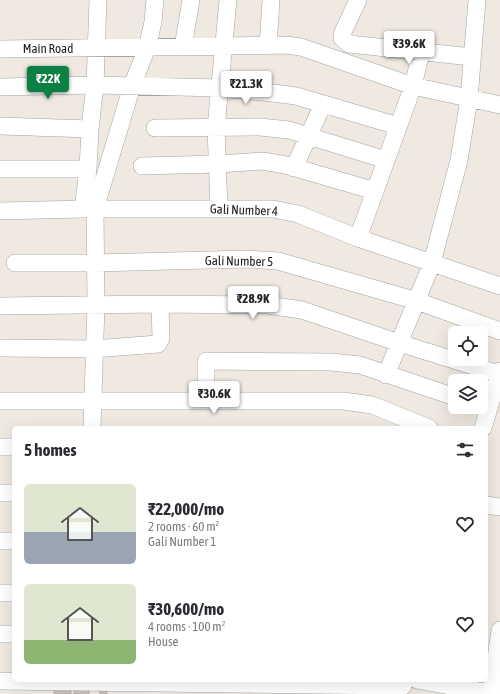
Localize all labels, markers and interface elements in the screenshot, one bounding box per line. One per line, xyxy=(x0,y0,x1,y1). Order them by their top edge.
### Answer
pin: ₹39.6K xyxy=(376,31,442,65)
text: ₹39.6K xyxy=(393,36,425,51)
street label: Main Road xyxy=(23,41,73,56)
pin: ₹22K xyxy=(24,66,72,100)
text: ₹22K xyxy=(36,71,60,86)
pin: ₹21.3K xyxy=(213,71,279,105)
text: ₹21.3K xyxy=(230,76,262,91)
street label: Gali Number 4 xyxy=(210,201,278,219)
street label: Gali Number 5 xyxy=(205,253,273,269)
pin: ₹28.9K xyxy=(220,286,286,320)
text: ₹28.9K xyxy=(237,291,269,306)
map controls xyxy=(448,326,488,414)
button: locate xyxy=(448,326,488,366)
button: layers xyxy=(448,374,488,414)
pin: ₹30.6K xyxy=(181,381,247,415)
text: ₹30.6K xyxy=(198,386,230,401)
icon: filters xyxy=(454,439,476,461)
text: 5 homes xyxy=(24,440,77,460)
text: ₹22,000/mo xyxy=(148,499,224,519)
icon: home xyxy=(56,500,104,548)
icon: heart xyxy=(454,513,476,535)
text: 2 rooms · 60 m² xyxy=(148,519,219,534)
text: Gali Number 1 xyxy=(148,534,216,549)
text: ₹30,600/mo xyxy=(148,599,224,619)
icon: home xyxy=(56,600,104,648)
icon: heart xyxy=(454,613,476,635)
text: 4 rooms · 100 m² xyxy=(148,619,225,634)
text: House xyxy=(148,634,178,649)

